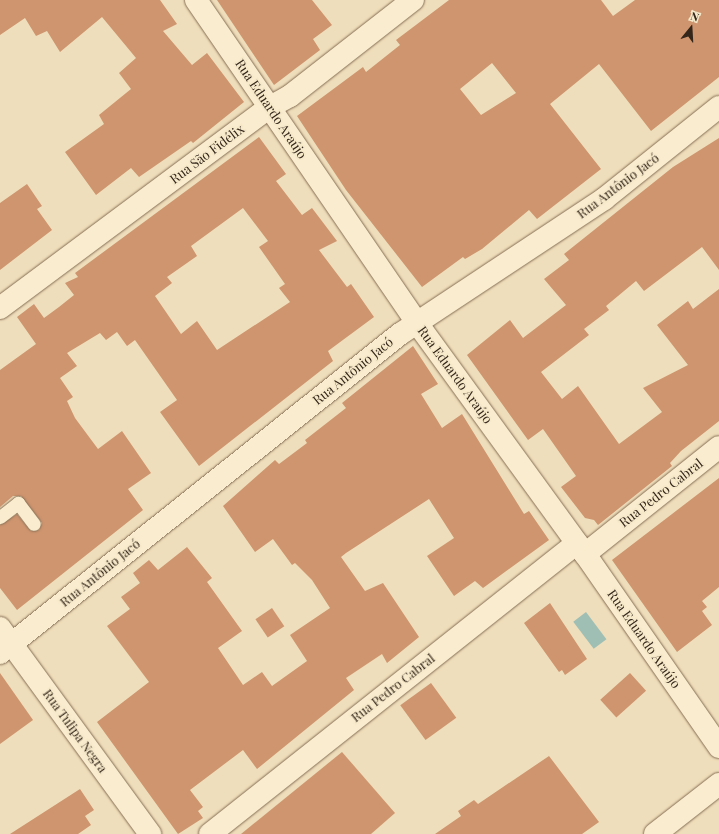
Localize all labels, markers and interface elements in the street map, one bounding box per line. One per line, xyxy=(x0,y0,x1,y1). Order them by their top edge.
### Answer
north arrow xyxy=(671,8,711,48)
text: N xyxy=(689,8,701,24)
street label: Rua Eduardo Araújo xyxy=(232,56,310,162)
street label: Rua São Fidélix xyxy=(167,121,247,187)
street label: Rua Antônio Jacó xyxy=(574,150,662,222)
street label: Rua Eduardo Araújo xyxy=(414,323,496,427)
street label: Rua Antônio Jacó xyxy=(310,334,396,408)
street label: Rua Pedro Cabral xyxy=(616,455,706,531)
street label: Rua Antônio Jacó xyxy=(57,536,143,610)
street label: Rua Eduardo Araújo xyxy=(604,587,684,691)
street label: Rua Pedro Cabral xyxy=(348,650,438,726)
street label: Rua Tulipa Negra xyxy=(39,686,111,776)

